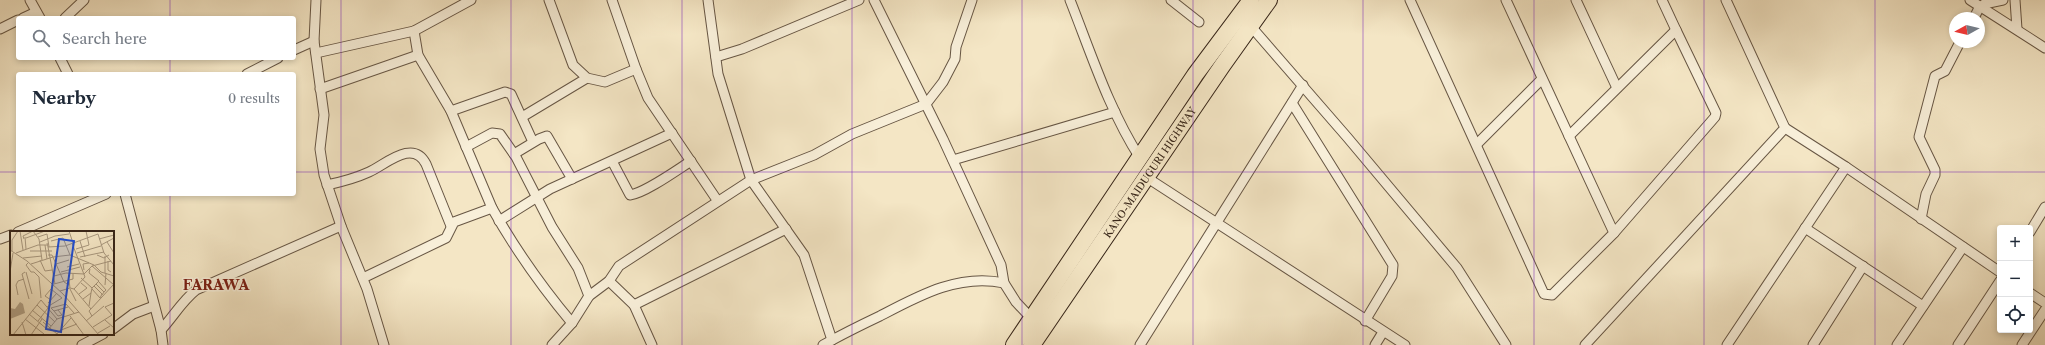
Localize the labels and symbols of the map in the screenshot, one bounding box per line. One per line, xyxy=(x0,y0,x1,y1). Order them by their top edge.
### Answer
north arrow xyxy=(1949,12,1985,48)
street label: KANO-MAIDUGURI HIGHWAY xyxy=(1100,104,1199,240)
inset map xyxy=(10,231,114,335)
district label: FARAWA xyxy=(183,276,250,294)

